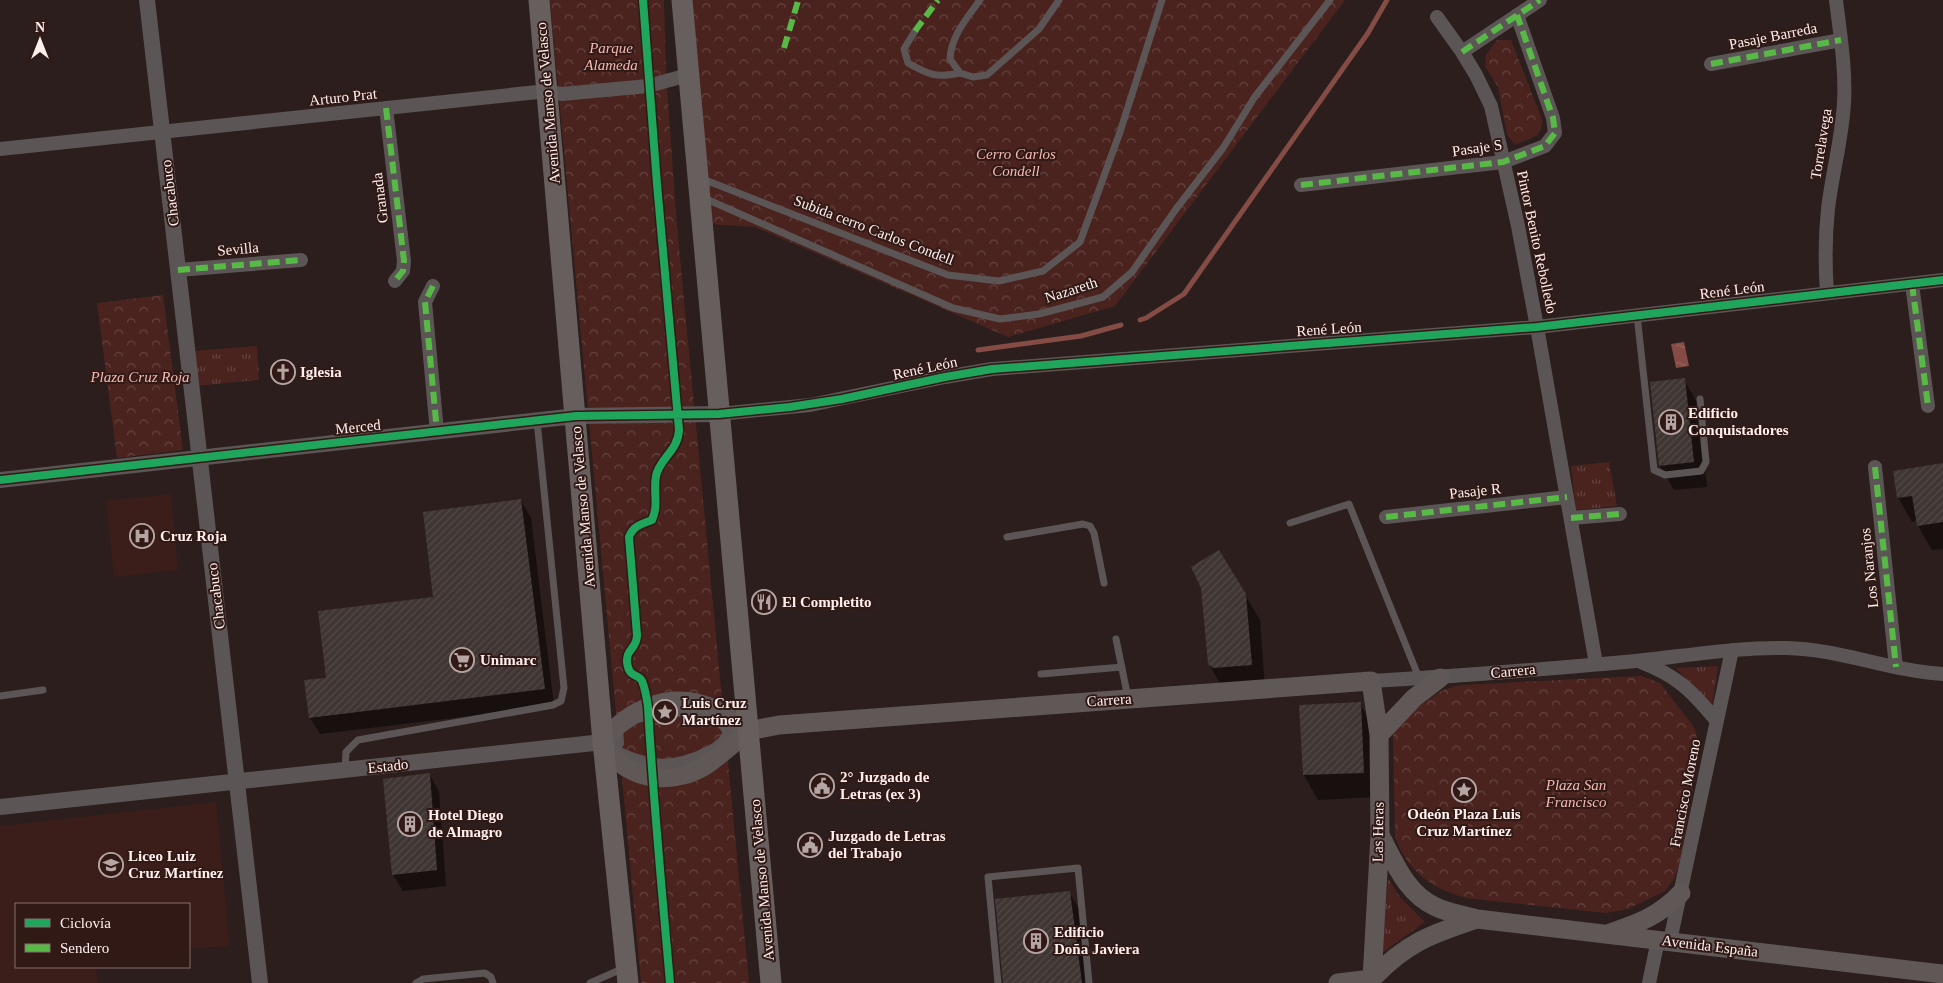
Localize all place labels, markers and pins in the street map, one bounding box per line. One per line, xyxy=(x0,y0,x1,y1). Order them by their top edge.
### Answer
church icon: Iglesia xyxy=(270,359,296,385)
place label: Iglesia xyxy=(300,364,342,380)
place label: Edificio Conquistadores xyxy=(1688,405,1789,438)
building icon: Edificio Conquistadores xyxy=(1658,409,1684,435)
hospital icon: Cruz Roja xyxy=(129,523,155,549)
place label: Cruz Roja xyxy=(160,528,228,544)
restaurant icon: El Completito xyxy=(751,589,777,615)
place label: El Completito xyxy=(782,594,872,610)
supermarket icon: Unimarc xyxy=(449,647,475,673)
place label: Unimarc xyxy=(480,652,537,668)
place label: Luis Cruz Martínez xyxy=(682,695,747,728)
place icon: Luis Cruz Martínez xyxy=(652,699,678,725)
place label: 2° Juzgado de Letras (ex 3) xyxy=(840,769,930,803)
public building icon: 2° Juzgado de Letras (ex 3) xyxy=(809,773,835,799)
place icon: Odeón Plaza Luis Cruz Martínez xyxy=(1451,777,1477,803)
place label: Odeón Plaza Luis Cruz Martínez xyxy=(1407,806,1521,839)
place label: Hotel Diego de Almagro xyxy=(428,807,503,840)
building icon: Hotel Diego de Almagro xyxy=(397,811,423,837)
place label: Juzgado de Letras del Trabajo xyxy=(828,828,946,861)
public building icon: Juzgado de Letras del Trabajo xyxy=(797,832,823,858)
place label: Liceo Luiz Cruz Martínez xyxy=(128,848,224,881)
school or university icon: Liceo Luiz Cruz Martínez xyxy=(98,852,124,878)
place label: Edificio Doña Javiera xyxy=(1054,924,1140,957)
building icon: Edificio Doña Javiera xyxy=(1023,928,1049,954)

